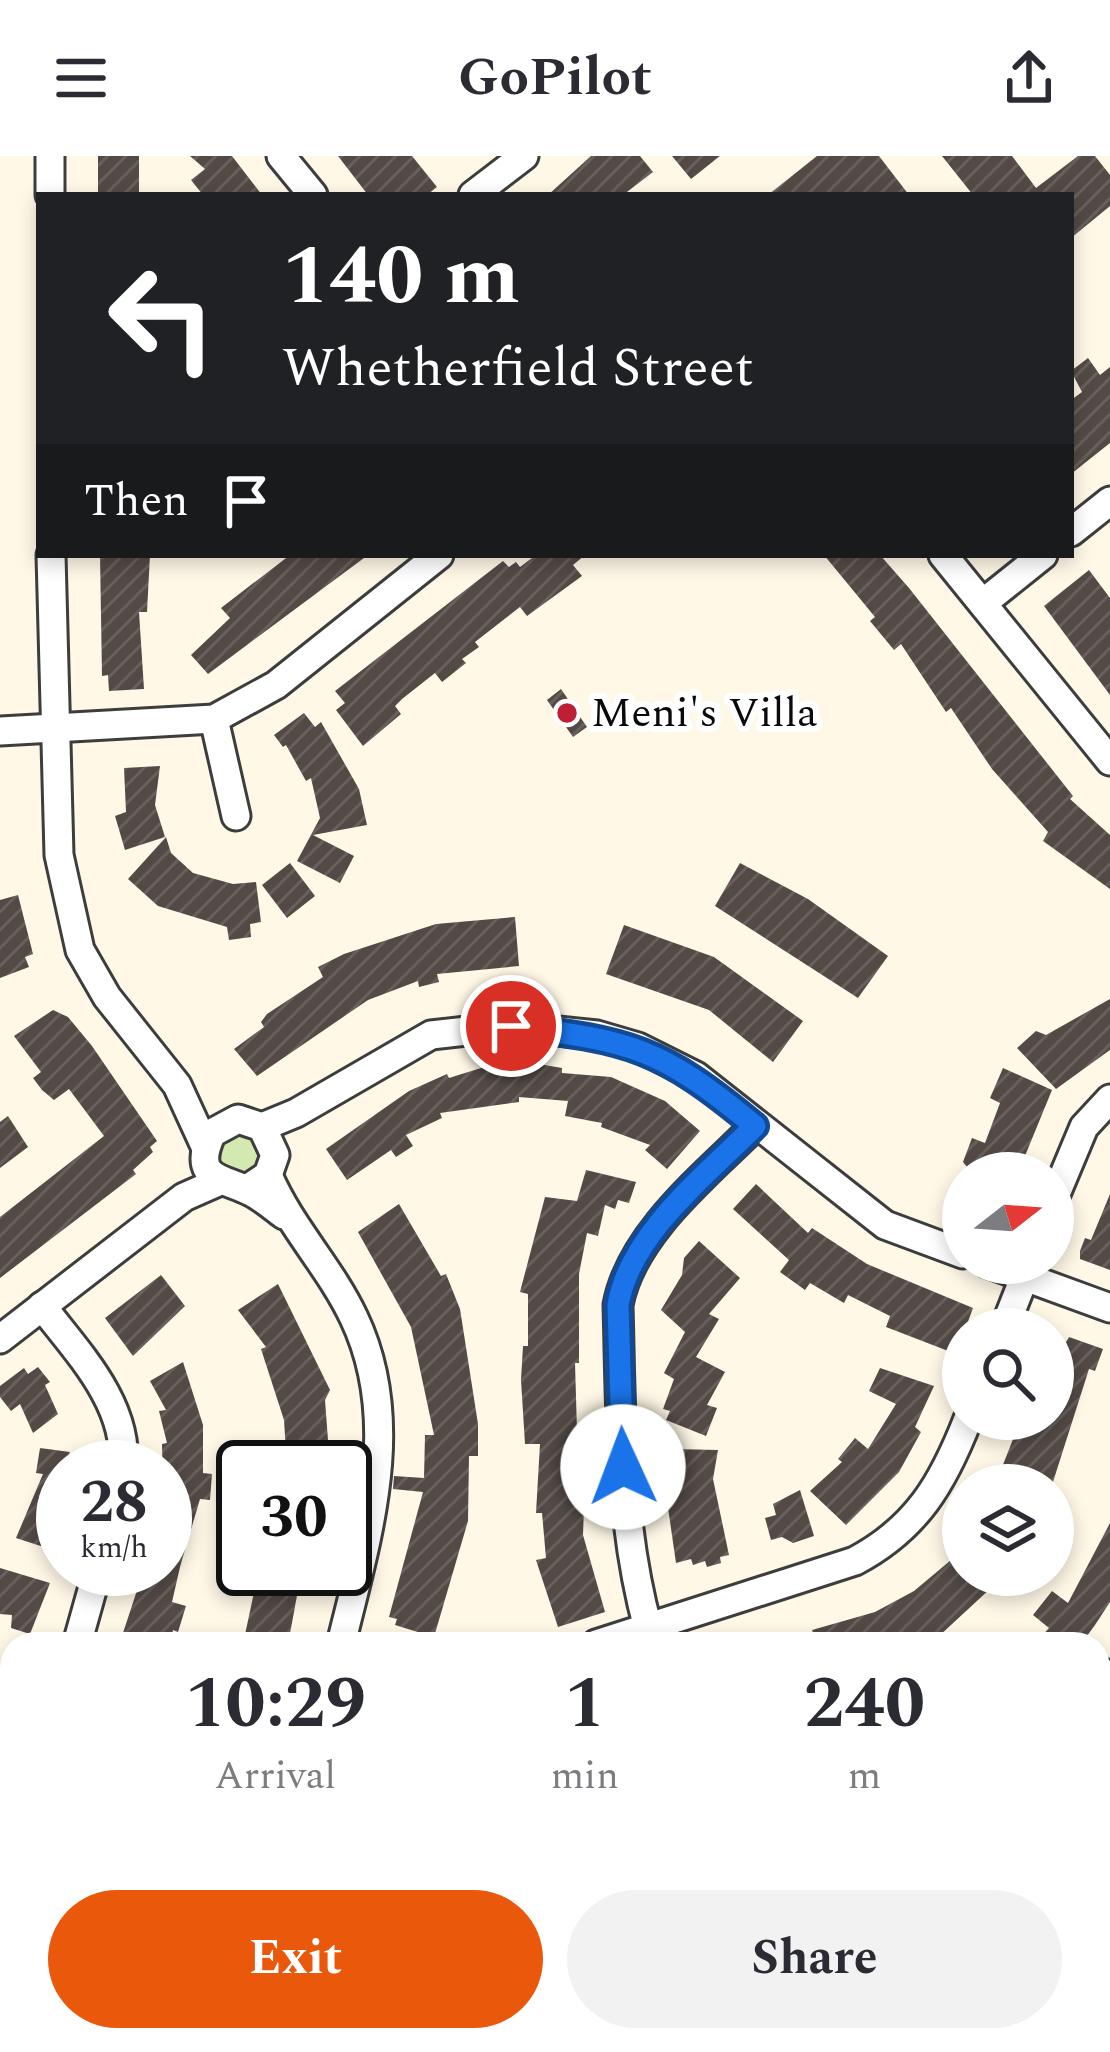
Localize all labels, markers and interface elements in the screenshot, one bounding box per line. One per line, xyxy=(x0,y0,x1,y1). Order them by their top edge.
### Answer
text: GoPilot xyxy=(458,37,652,119)
icon: menu xyxy=(48,45,114,111)
icon: share xyxy=(996,45,1062,111)
text: 140 m xyxy=(282,213,520,341)
icon: left xyxy=(84,240,240,396)
text: Whetherfield Street xyxy=(282,328,754,410)
text: Then xyxy=(84,467,189,536)
icon: arrive xyxy=(213,468,279,534)
place label: Meni's Villa xyxy=(591,682,818,745)
marker: Meni's Villa xyxy=(554,700,580,726)
pin xyxy=(460,975,562,1077)
icon: arrive xyxy=(478,993,544,1059)
north arrow xyxy=(942,1152,1074,1284)
map controls xyxy=(942,1152,1074,1596)
button: search xyxy=(942,1308,1074,1440)
position arrow xyxy=(560,1404,686,1530)
speed limit sign: 30 xyxy=(216,1440,372,1596)
text: 28 xyxy=(80,1457,148,1549)
button: layers xyxy=(942,1464,1074,1596)
text: km/h xyxy=(80,1525,148,1571)
text: 10:29 xyxy=(185,1650,366,1759)
text: 1 xyxy=(565,1650,605,1759)
text: 240 xyxy=(804,1650,925,1759)
text: Arrival xyxy=(215,1747,336,1806)
text: min xyxy=(551,1747,619,1806)
text: m xyxy=(848,1747,881,1806)
button: Exit xyxy=(48,1890,543,2028)
button: Share xyxy=(567,1890,1062,2028)

